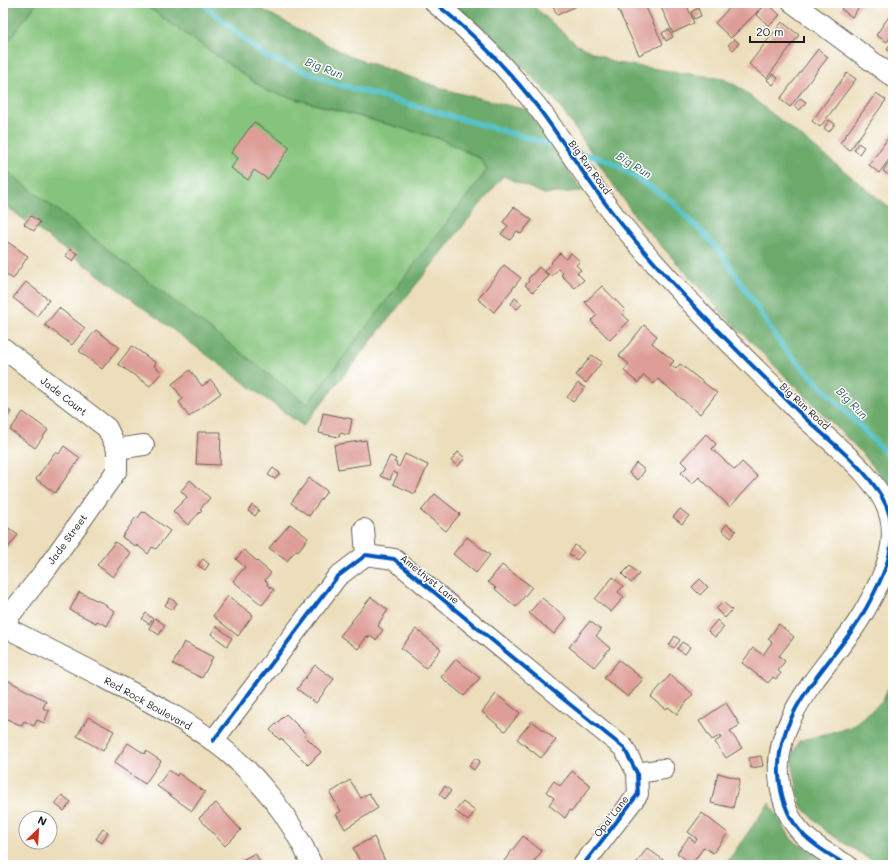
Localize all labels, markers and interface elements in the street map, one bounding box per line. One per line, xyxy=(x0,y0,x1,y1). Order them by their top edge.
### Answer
scale bar xyxy=(750,18,804,44)
text: 20 m xyxy=(756,23,784,39)
water label: Big Run xyxy=(303,53,345,82)
street label: Big Run Road xyxy=(566,137,614,197)
water label: Big Run xyxy=(614,148,655,181)
street label: Jade Court xyxy=(38,373,90,419)
street label: Big Run Road xyxy=(777,379,833,433)
water label: Big Run xyxy=(833,383,871,422)
street label: Jade Street xyxy=(44,511,90,567)
street label: Amethyst Lane xyxy=(398,551,462,607)
street label: Red Rock Boulevard xyxy=(102,673,194,733)
street label: Opal Lane xyxy=(590,792,632,840)
north arrow xyxy=(18,810,58,850)
text: N xyxy=(35,812,49,829)

